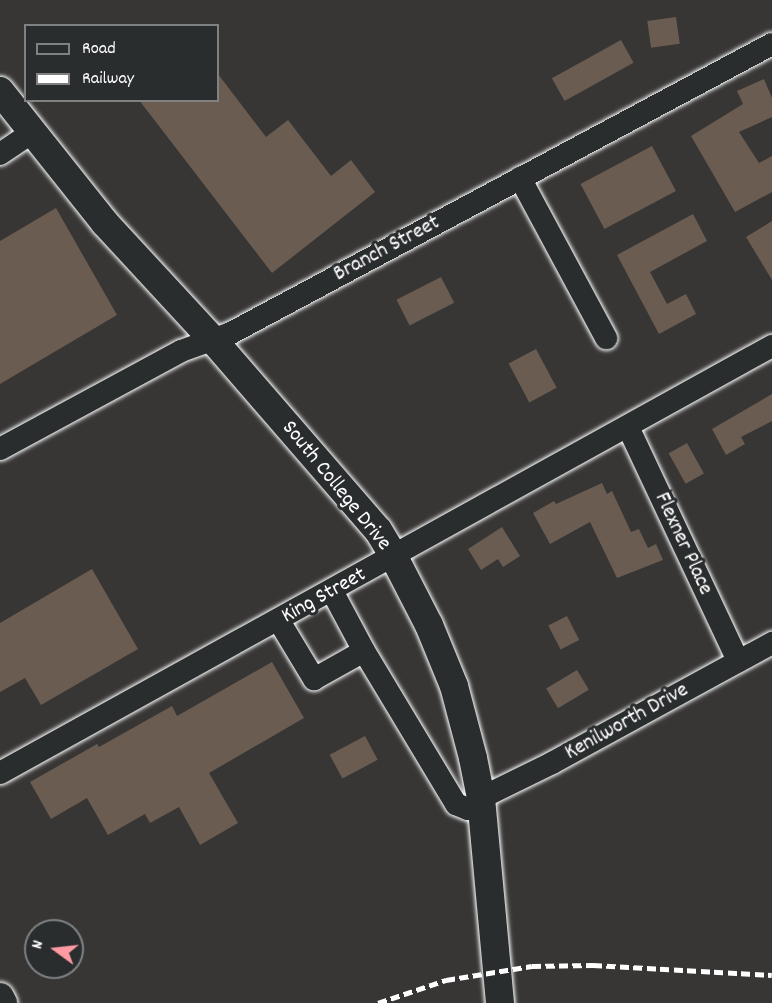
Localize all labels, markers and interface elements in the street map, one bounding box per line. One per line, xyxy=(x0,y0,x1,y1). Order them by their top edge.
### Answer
legend xyxy=(24,24,219,102)
text: Road xyxy=(82,37,116,62)
text: Railway xyxy=(82,67,134,92)
street label: Branch Street xyxy=(329,210,445,288)
street label: South College Drive xyxy=(275,416,397,556)
street label: Flexner Place xyxy=(648,489,718,599)
street label: King Street xyxy=(277,562,371,630)
street label: Kenilworth Drive xyxy=(561,677,693,767)
north arrow xyxy=(24,919,84,979)
text: N xyxy=(26,938,50,952)

